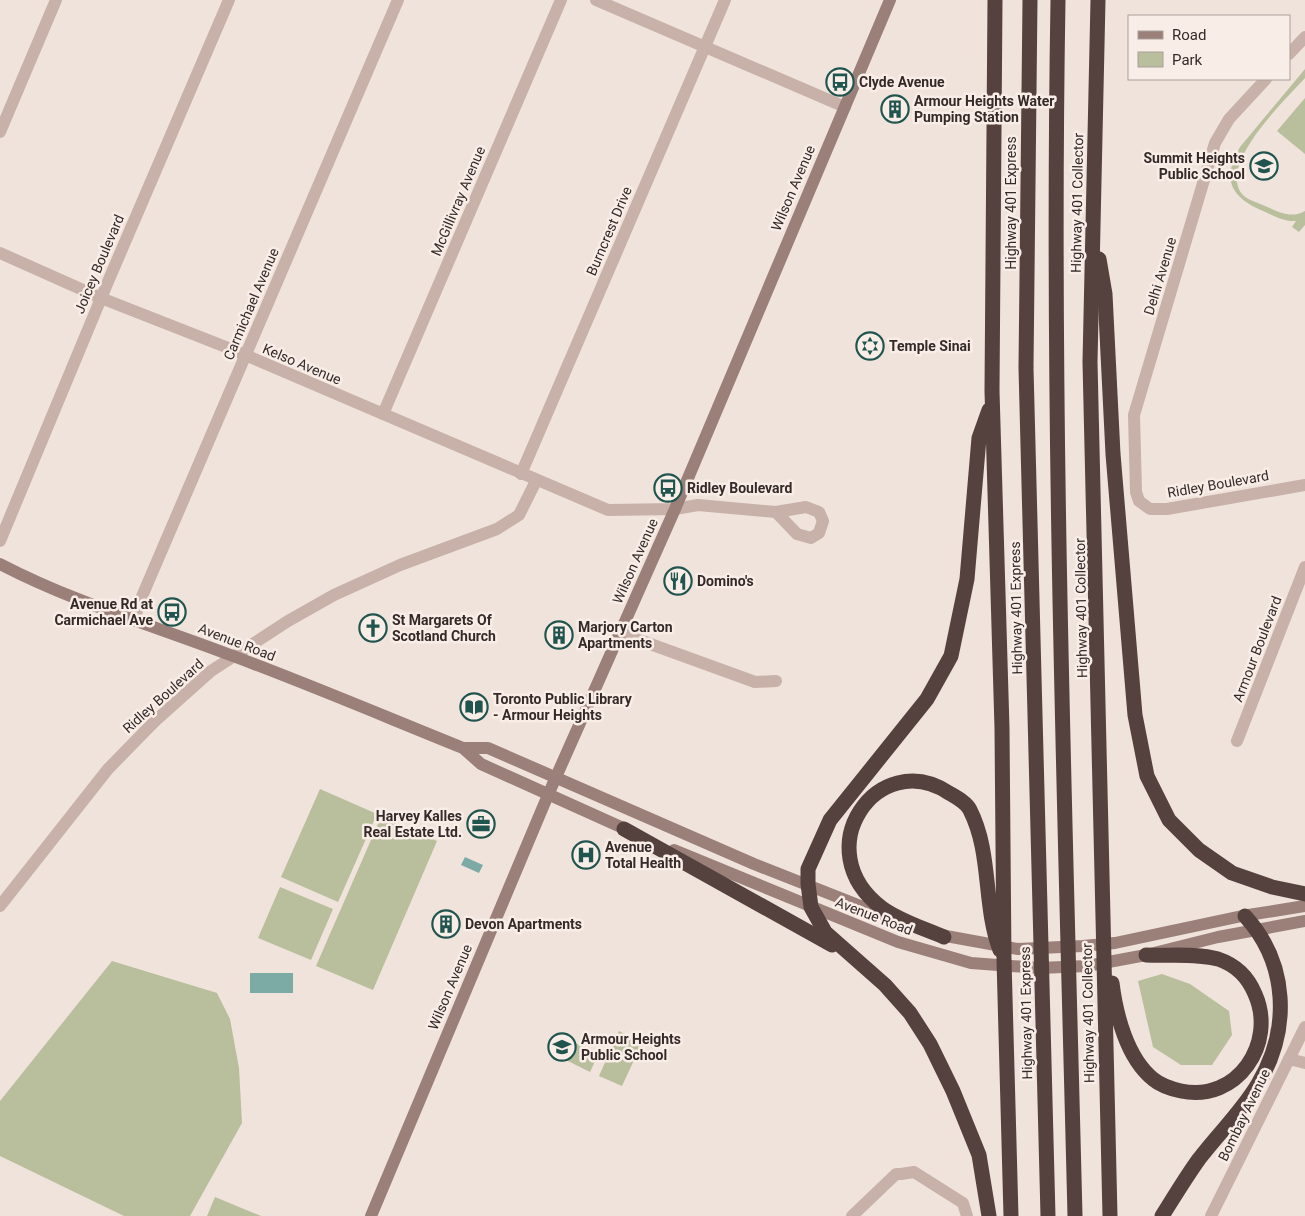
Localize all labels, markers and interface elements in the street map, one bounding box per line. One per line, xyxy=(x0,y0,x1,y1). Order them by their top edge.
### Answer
legend xyxy=(1128,15,1290,80)
text: Road xyxy=(1172,26,1206,44)
text: Park xyxy=(1172,51,1203,69)
bus stop icon: Clyde Avenue xyxy=(825,67,855,97)
place label: Clyde Avenue xyxy=(859,74,945,90)
place label: Armour Heights Water Pumping Station xyxy=(914,93,1054,125)
building icon: Armour Heights Water Pumping Station xyxy=(880,94,910,124)
street label: Highway 401 Collector xyxy=(1068,133,1086,273)
street label: Highway 401 Express xyxy=(1003,136,1019,270)
street label: Wilson Avenue xyxy=(768,143,818,233)
street label: McGillivray Avenue xyxy=(428,144,488,258)
place label: Summit Heights Public School xyxy=(1143,150,1245,182)
school or university icon: Summit Heights Public School xyxy=(1249,151,1279,181)
street label: Burncrest Drive xyxy=(583,184,635,278)
street label: Joicey Boulevard xyxy=(71,212,127,316)
street label: Delhi Avenue xyxy=(1141,235,1179,317)
street label: Carmichael Avenue xyxy=(220,246,282,362)
synagogue icon: Temple Sinai xyxy=(855,331,885,361)
place label: Temple Sinai xyxy=(889,338,971,354)
street label: Kelso Avenue xyxy=(260,340,344,388)
street label: Ridley Boulevard xyxy=(1166,467,1270,501)
bus stop icon: Ridley Boulevard xyxy=(653,473,683,503)
place label: Ridley Boulevard xyxy=(687,480,793,496)
street label: Wilson Avenue xyxy=(609,516,661,606)
street label: Highway 401 Collector xyxy=(1072,538,1090,678)
street label: Highway 401 Express xyxy=(1007,541,1025,675)
restaurant icon: Domino's xyxy=(663,566,693,596)
place label: Domino's xyxy=(697,573,754,589)
street label: Armour Boulevard xyxy=(1229,594,1285,704)
place label: Avenue Rd at Carmichael Ave xyxy=(54,596,153,628)
bus stop icon: Avenue Rd at Carmichael Ave xyxy=(157,597,187,627)
place label: St Margarets Of Scotland Church xyxy=(392,612,496,644)
church icon: St Margarets Of Scotland Church xyxy=(358,613,388,643)
place label: Marjory Carton Apartments xyxy=(578,619,673,651)
street label: Avenue Road xyxy=(196,620,278,664)
building icon: Marjory Carton Apartments xyxy=(544,620,574,650)
street label: Ridley Boulevard xyxy=(119,656,207,736)
place label: Toronto Public Library - Armour Heights xyxy=(493,691,633,723)
library icon: Toronto Public Library - Armour Heights xyxy=(459,692,489,722)
place label: Harvey Kalles Real Estate Ltd. xyxy=(363,808,462,840)
office icon: Harvey Kalles Real Estate Ltd. xyxy=(466,809,496,839)
place label: Avenue Total Health xyxy=(605,839,681,871)
hospital icon: Avenue Total Health xyxy=(571,840,601,870)
street label: Avenue Road xyxy=(833,894,915,938)
building icon: Devon Apartments xyxy=(431,909,461,939)
place label: Devon Apartments xyxy=(465,916,582,932)
street label: Wilson Avenue xyxy=(425,942,475,1032)
street label: Highway 401 Collector xyxy=(1079,943,1097,1083)
street label: Highway 401 Express xyxy=(1017,946,1035,1080)
place label: Armour Heights Public School xyxy=(581,1031,681,1063)
school or university icon: Armour Heights Public School xyxy=(547,1032,577,1062)
street label: Bombay Avenue xyxy=(1215,1066,1273,1164)

